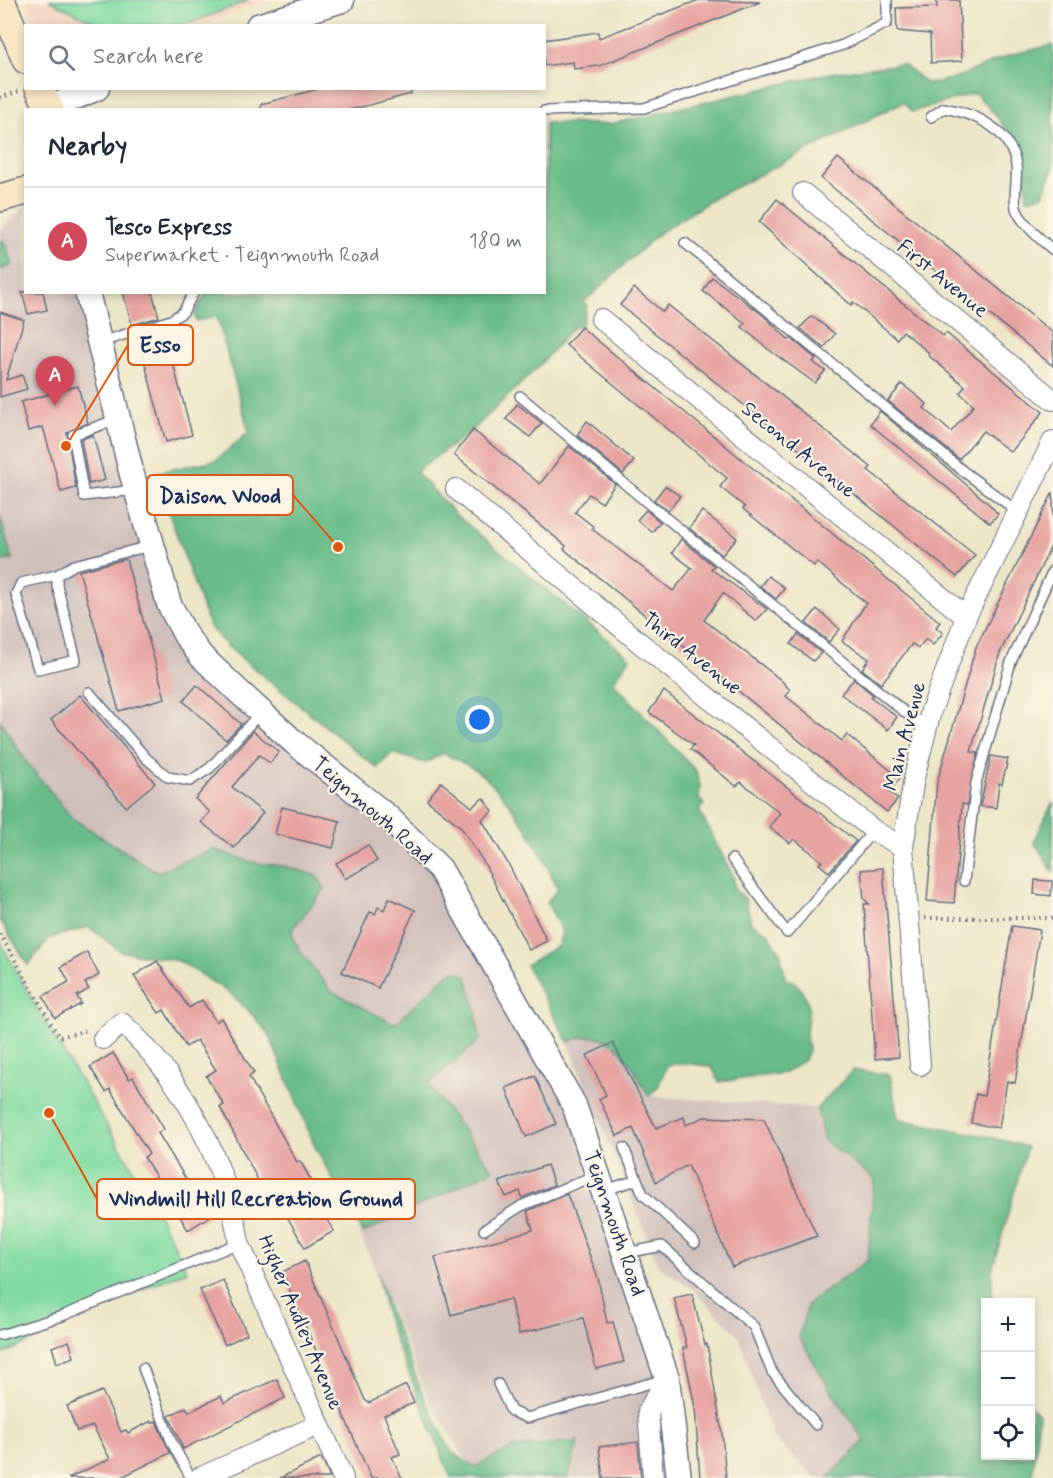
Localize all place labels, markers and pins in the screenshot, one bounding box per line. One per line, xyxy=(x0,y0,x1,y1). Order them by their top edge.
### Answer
callout: Esso xyxy=(128,325,193,365)
pin: A xyxy=(36,356,74,406)
callout: Daison Wood xyxy=(147,475,293,515)
callout: Windmill Hill Recreation Ground xyxy=(97,1179,415,1219)

